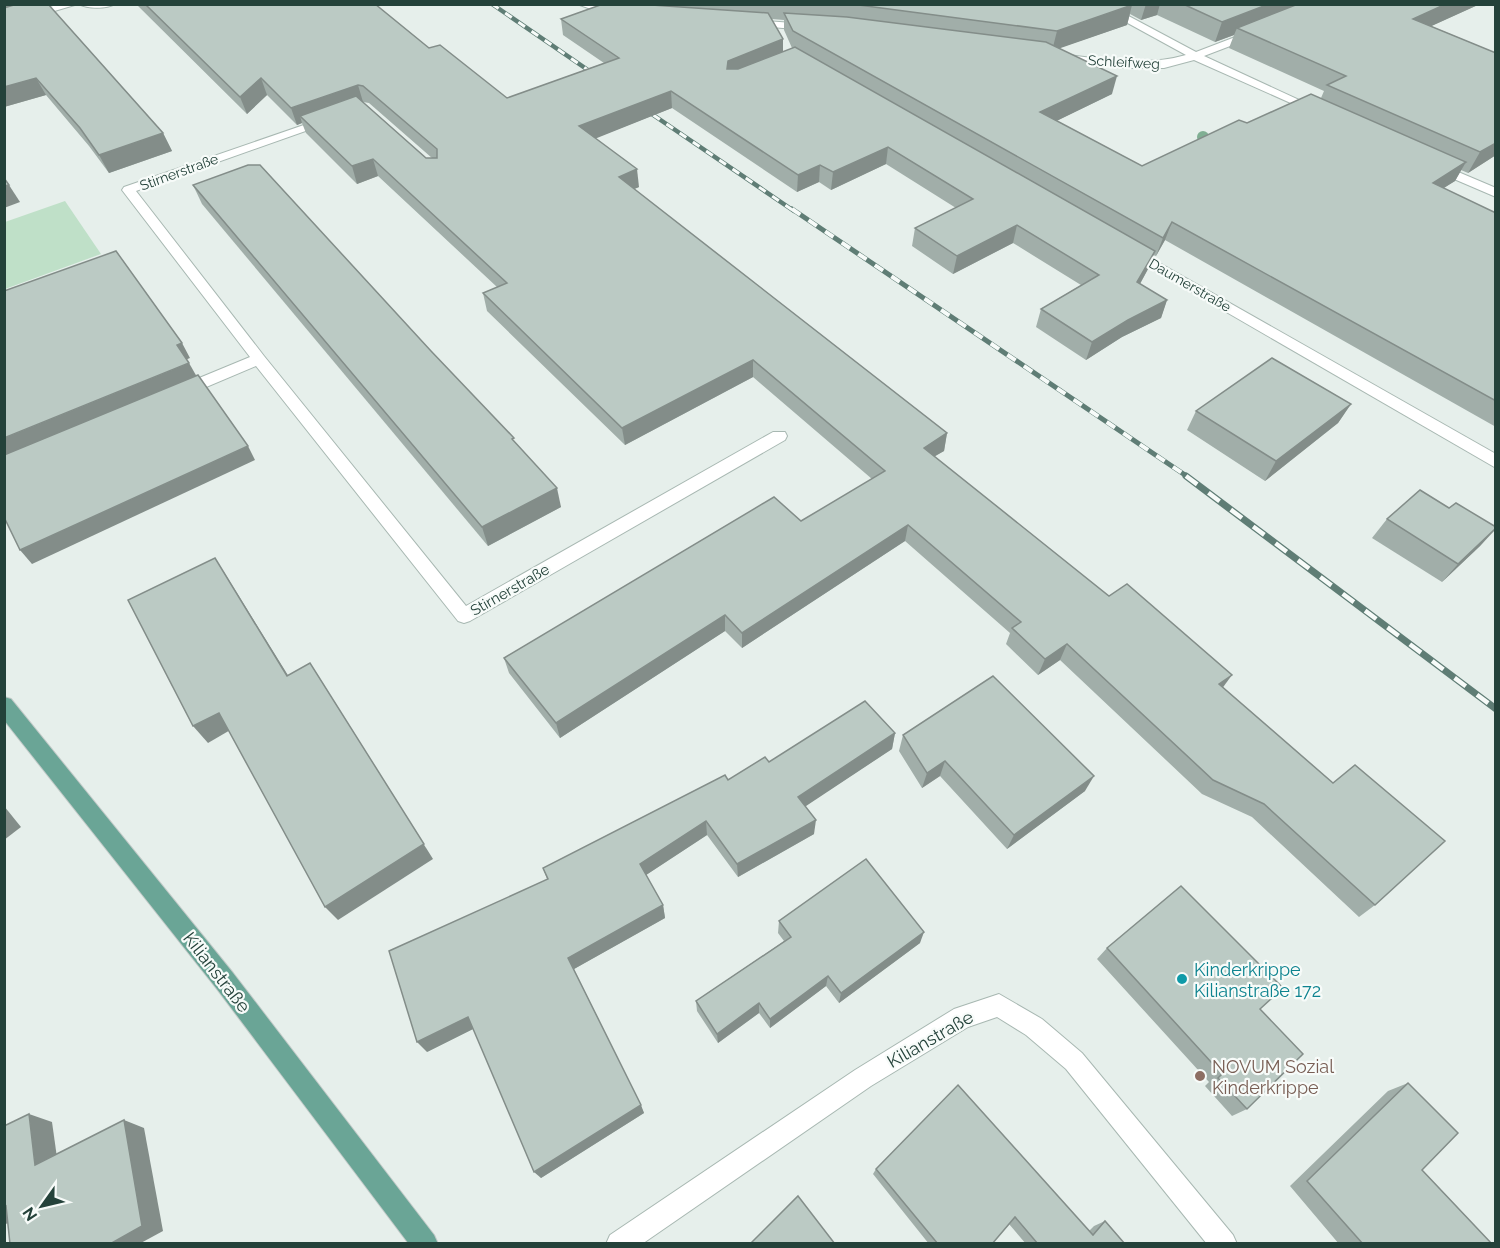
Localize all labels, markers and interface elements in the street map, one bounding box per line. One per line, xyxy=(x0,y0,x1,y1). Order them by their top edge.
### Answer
street label: Schleifweg xyxy=(1088,52,1160,72)
street label: Stirnerstraße xyxy=(138,150,220,194)
street label: Daumerstraße xyxy=(1146,255,1234,315)
street label: Stirnerstraße xyxy=(467,560,553,620)
street label: Kilianstraße xyxy=(179,928,255,1017)
place label: Kinderkrippe Kilianstraße 172 xyxy=(1194,959,1321,1001)
marker: Kinderkrippe Kilianstraße 172 xyxy=(1175,972,1189,986)
street label: Kilianstraße xyxy=(883,1006,977,1072)
place label: NOVUM Sozial Kinderkrippe xyxy=(1212,1056,1334,1098)
marker: NOVUM Sozial Kinderkrippe xyxy=(1193,1069,1207,1083)
north arrow xyxy=(12,1176,72,1236)
text: N xyxy=(19,1204,41,1224)

